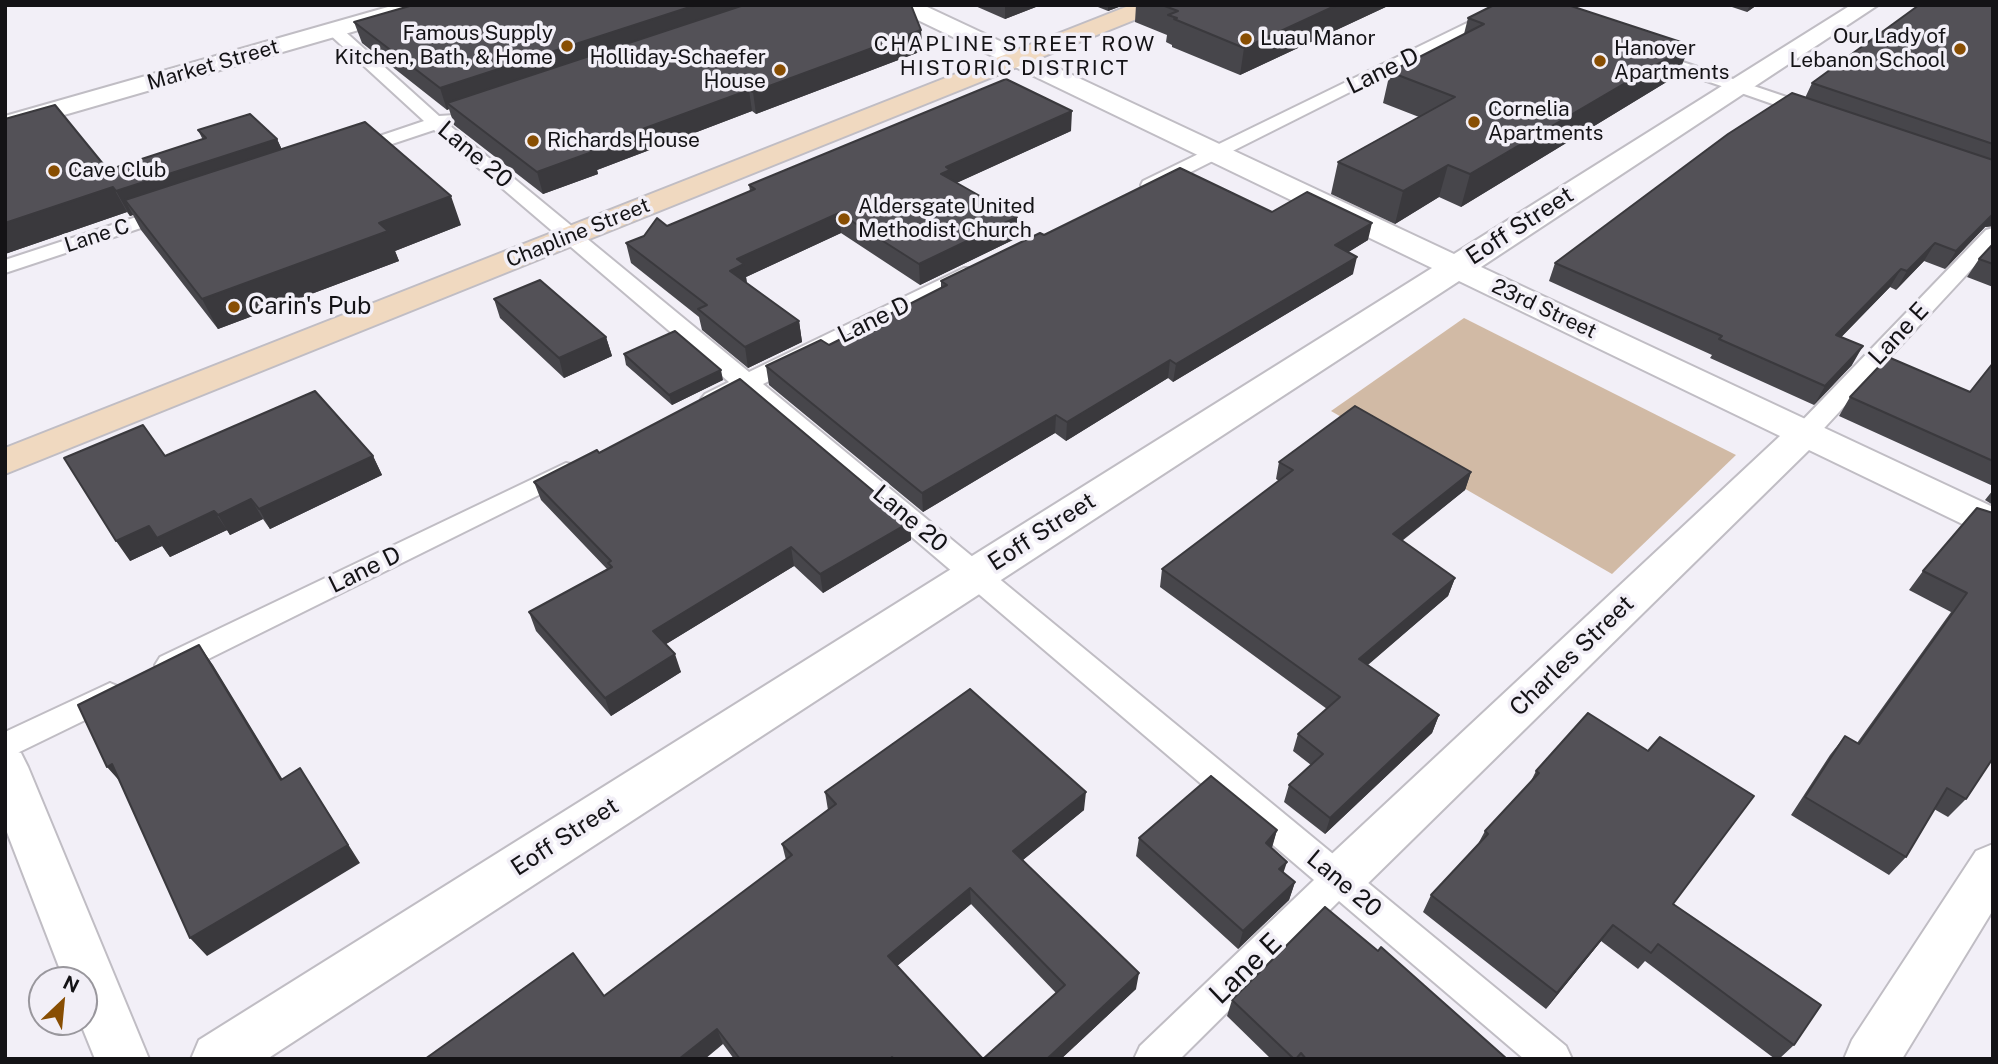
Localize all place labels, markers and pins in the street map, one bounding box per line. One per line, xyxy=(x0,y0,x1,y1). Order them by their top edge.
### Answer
place label: Famous Supply Kitchen, Bath, & Home xyxy=(334,21,553,71)
place label: Our Lady of Lebanon School xyxy=(1790,24,1946,74)
place label: Luau Manor xyxy=(1260,26,1376,52)
marker: Luau Manor xyxy=(1238,31,1254,47)
place label: Hanover Apartments xyxy=(1614,36,1729,86)
marker: Famous Supply Kitchen, Bath, & Home xyxy=(559,38,575,54)
marker: Our Lady of Lebanon School xyxy=(1952,41,1968,57)
place label: Holliday-Schaefer House xyxy=(589,45,766,95)
marker: Hanover Apartments xyxy=(1592,53,1608,69)
marker: Holliday-Schaefer House xyxy=(772,62,788,78)
place label: Cornelia Apartments xyxy=(1488,97,1603,147)
marker: Cornelia Apartments xyxy=(1466,114,1482,130)
place label: Richards House xyxy=(547,128,700,154)
marker: Richards House xyxy=(525,133,541,149)
place label: Cave Club xyxy=(68,158,166,184)
marker: Cave Club xyxy=(46,163,62,179)
place label: Aldersgate United Methodist Church xyxy=(858,194,1035,244)
marker: Aldersgate United Methodist Church xyxy=(836,211,852,227)
place label: Carin's Pub xyxy=(248,293,371,321)
marker: Carin's Pub xyxy=(226,299,242,315)

